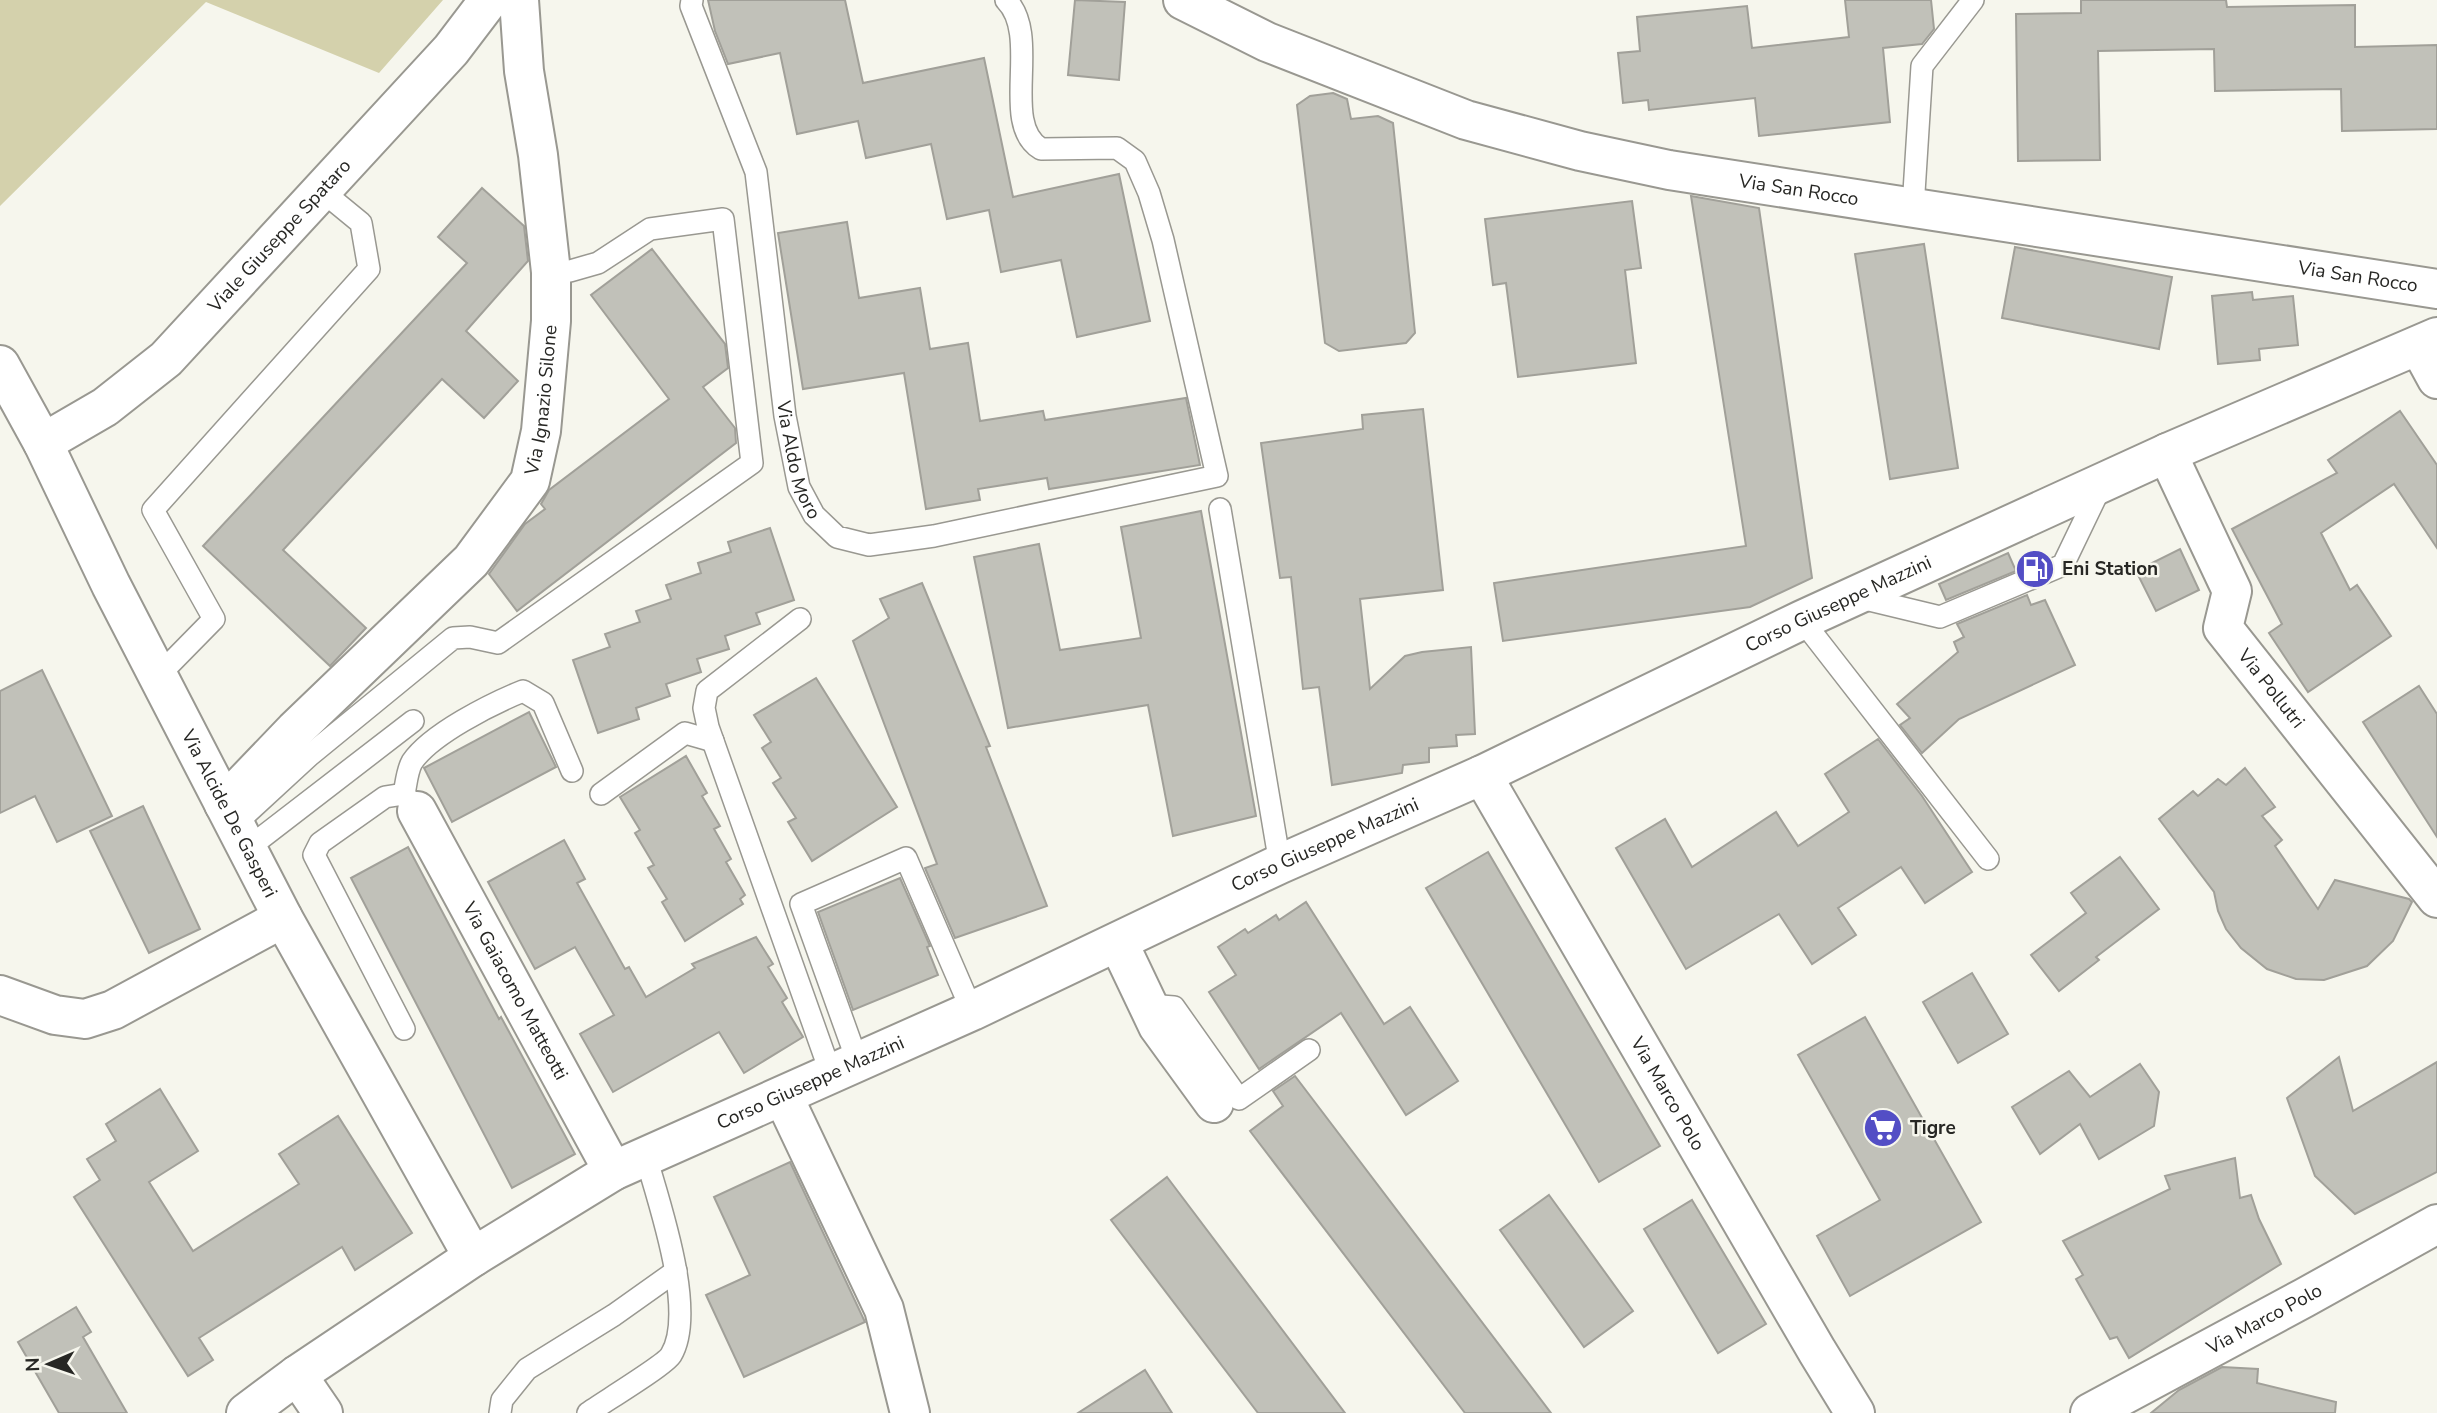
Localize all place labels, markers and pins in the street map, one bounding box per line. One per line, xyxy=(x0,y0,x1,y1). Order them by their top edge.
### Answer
fuel station icon: Eni Station xyxy=(2014,548,2056,590)
place label: Eni Station xyxy=(2062,556,2158,582)
supermarket icon: Tigre xyxy=(1862,1107,1904,1149)
place label: Tigre xyxy=(1910,1115,1956,1141)

